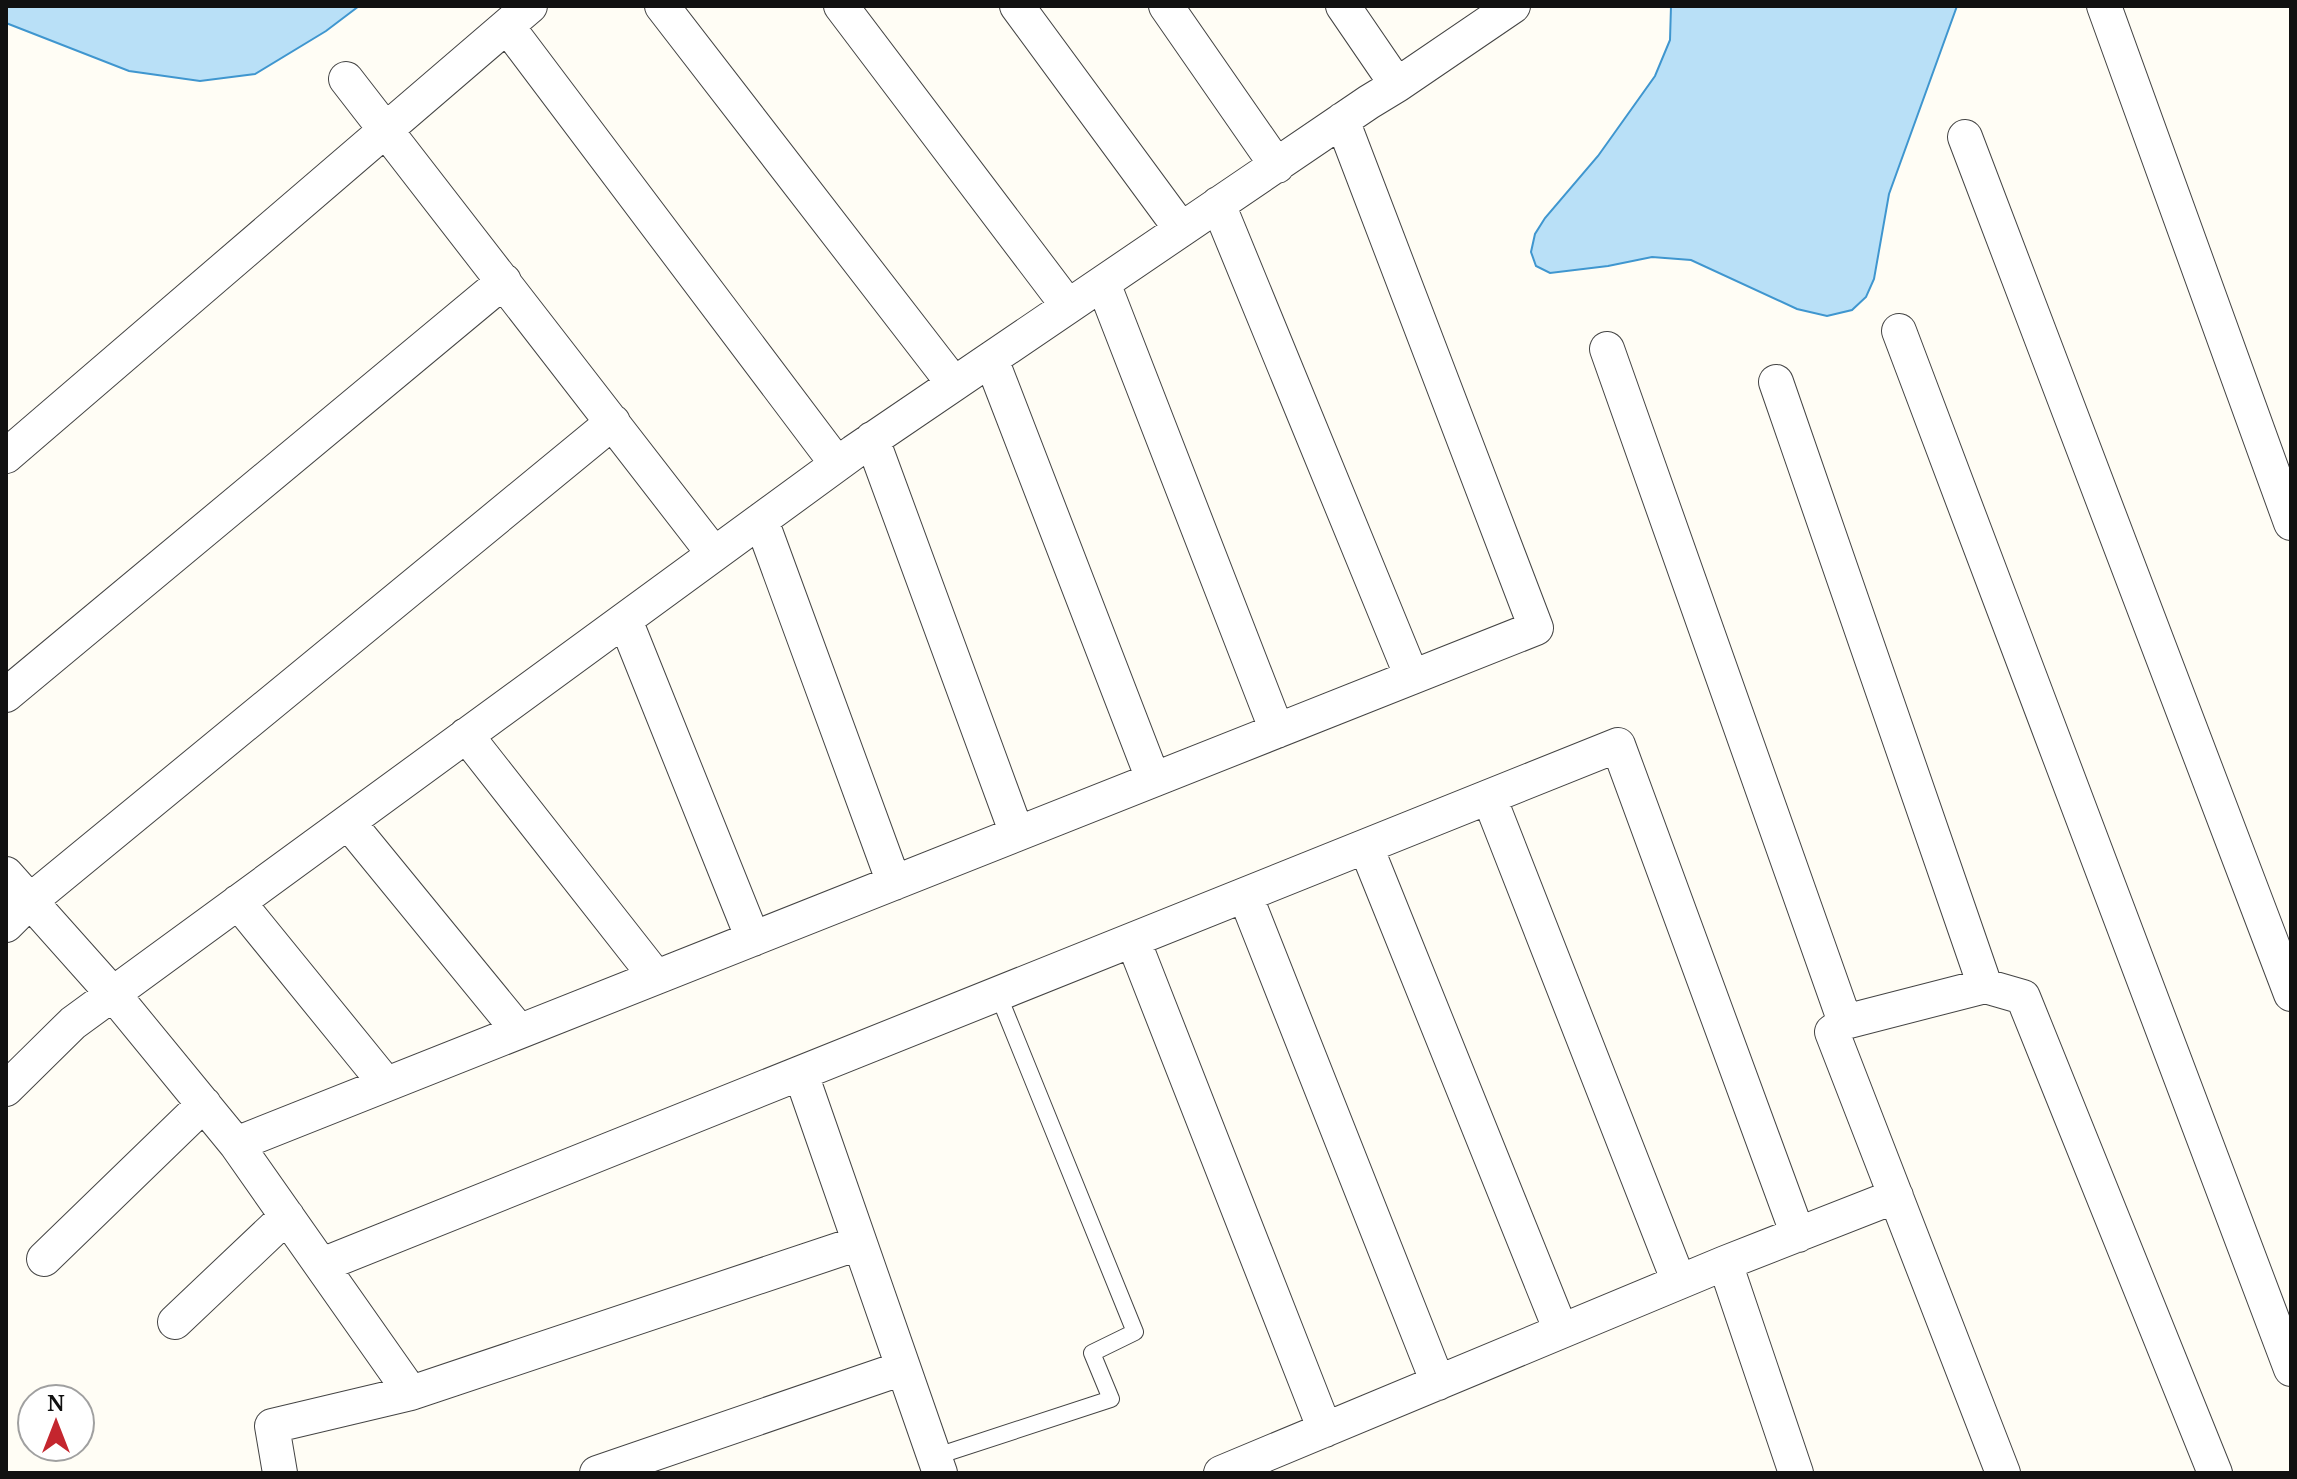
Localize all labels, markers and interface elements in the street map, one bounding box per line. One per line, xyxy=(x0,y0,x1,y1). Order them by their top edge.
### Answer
north arrow xyxy=(16,1383,96,1463)
text: N xyxy=(47,1387,65,1417)

